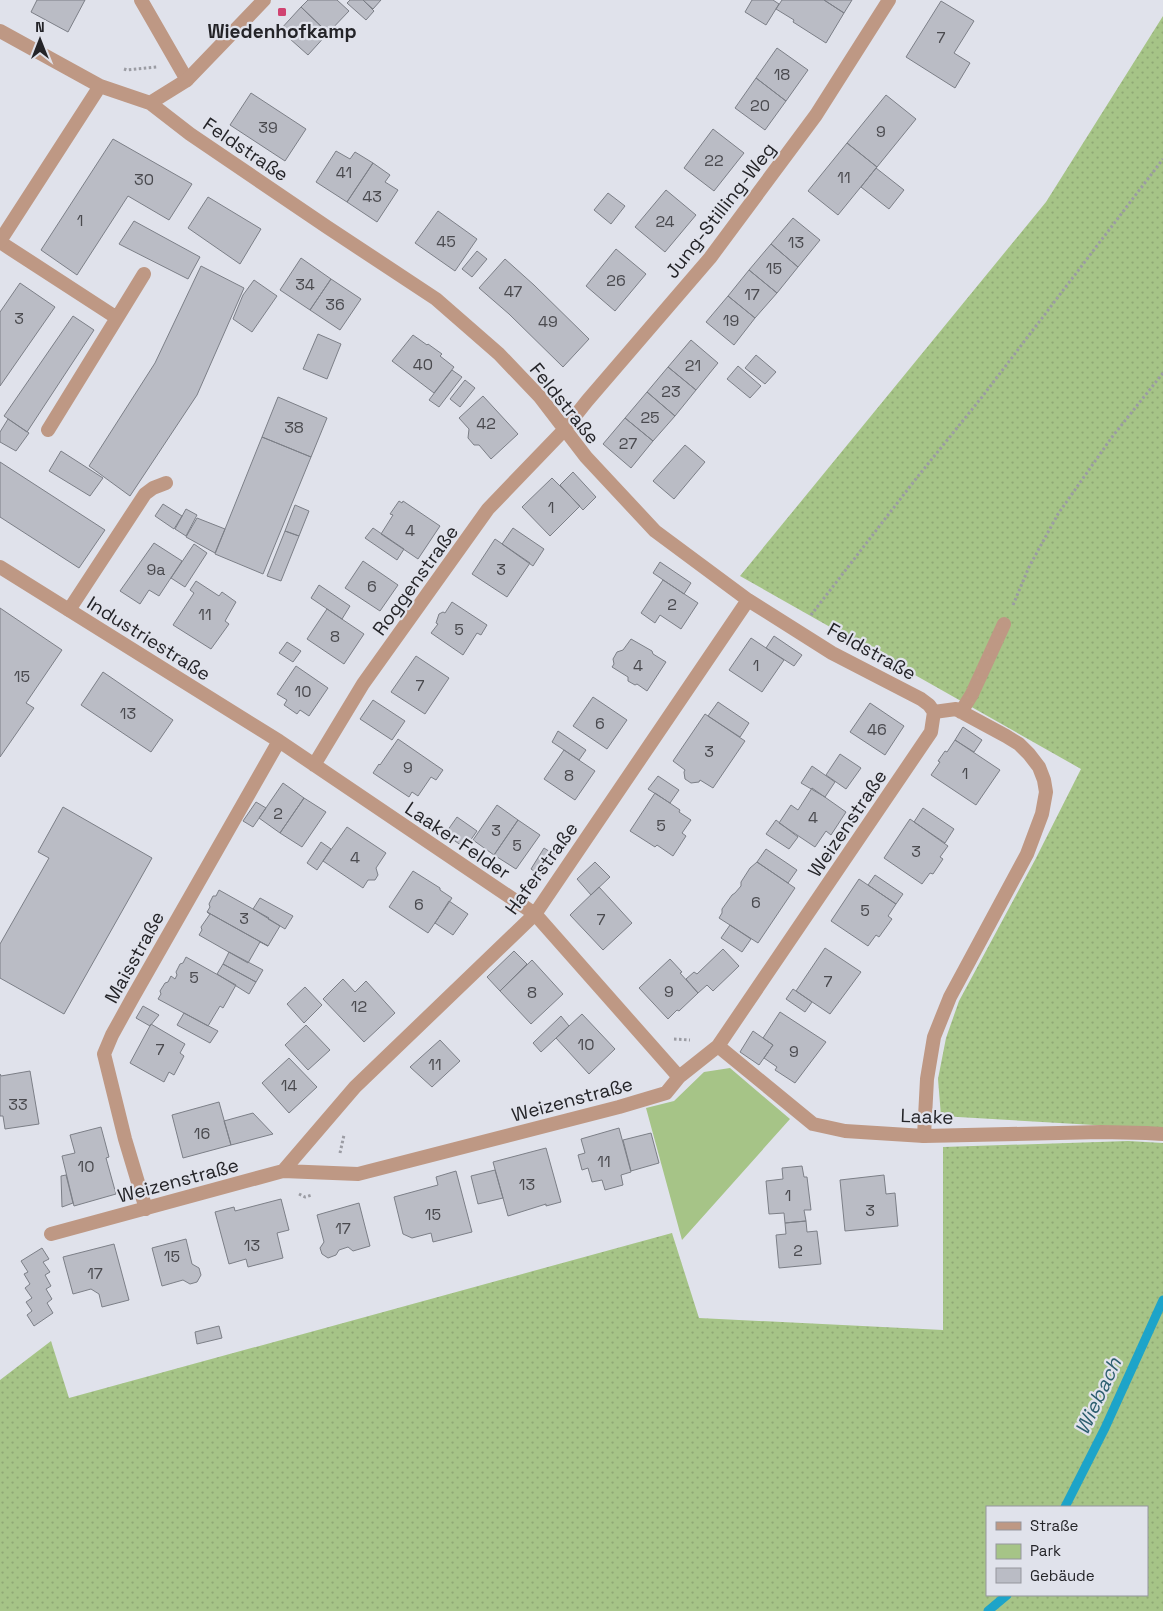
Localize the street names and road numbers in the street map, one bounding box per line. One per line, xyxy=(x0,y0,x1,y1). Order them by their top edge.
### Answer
street label: Feldstraße xyxy=(198,112,293,187)
street label: Jung-Stilling-Weg xyxy=(659,137,781,283)
street label: Feldstraße xyxy=(524,357,605,449)
street label: Roggenstraße xyxy=(367,520,464,640)
street label: Industriestraße xyxy=(82,590,215,686)
street label: Feldstraße xyxy=(823,617,921,686)
street label: Weizenstraße xyxy=(802,765,892,882)
street label: Laaker Felder xyxy=(400,796,515,885)
street label: Haferstraße xyxy=(499,817,583,920)
street label: Maisstraße xyxy=(99,907,170,1008)
street label: Weizenstraße xyxy=(509,1071,635,1128)
street label: Laake xyxy=(900,1103,954,1130)
street label: Weizenstraße xyxy=(115,1152,241,1209)

